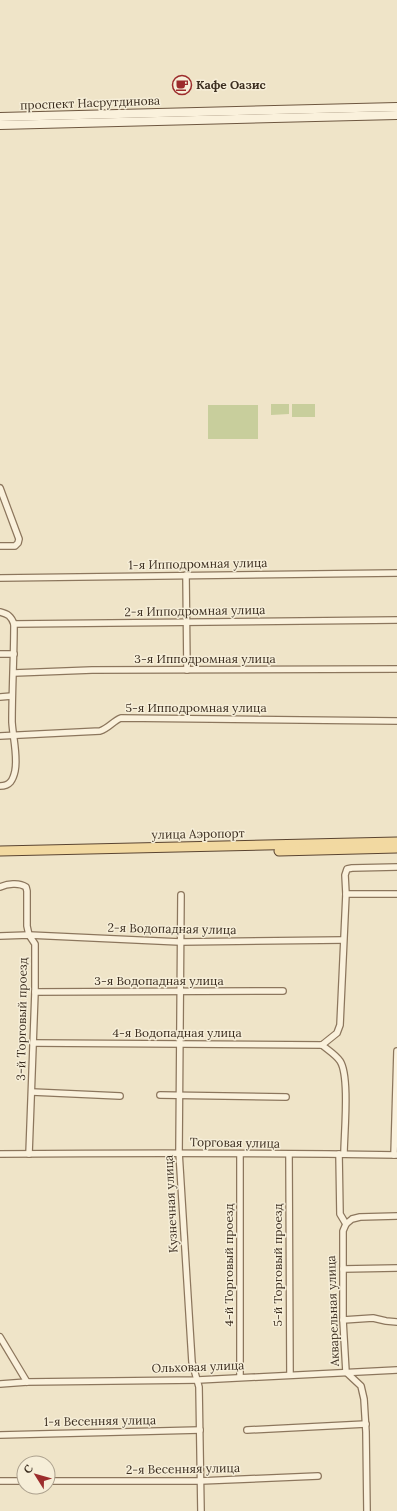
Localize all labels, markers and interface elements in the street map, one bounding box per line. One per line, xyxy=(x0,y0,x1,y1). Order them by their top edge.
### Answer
cafe icon: Кафе Оазис xyxy=(171,74,193,96)
place label: Кафе Оазис xyxy=(196,77,267,92)
street label: проспект Насрутдинова xyxy=(20,93,160,112)
street label: 1-я Ипподромная улица xyxy=(128,555,268,572)
street label: 2-я Ипподромная улица xyxy=(124,602,266,619)
street label: 3-я Ипподромная улица xyxy=(134,651,276,666)
street label: 5-я Ипподромная улица xyxy=(125,700,267,715)
street label: улица Аэропорт xyxy=(151,825,245,842)
street label: 2-я Водопадная улица xyxy=(107,920,237,937)
street label: 3-й Торговый проезд xyxy=(13,957,30,1081)
street label: 3-я Водопадная улица xyxy=(94,973,224,988)
street label: 4-я Водопадная улица xyxy=(112,1025,242,1040)
street label: Торговая улица xyxy=(190,1134,280,1151)
street label: Кузнечная улица xyxy=(160,1155,181,1253)
street label: 4-й Торговый проезд xyxy=(221,1203,236,1327)
street label: 5-й Торговый проезд xyxy=(270,1203,285,1327)
street label: Акварельная улица xyxy=(323,1255,342,1368)
street label: Ольховая улица xyxy=(151,1357,245,1376)
street label: 1-я Весенняя улица xyxy=(44,1412,156,1429)
north arrow xyxy=(16,1455,56,1495)
street label: 2-я Весенняя улица xyxy=(126,1460,240,1477)
text: С xyxy=(20,1461,36,1476)

